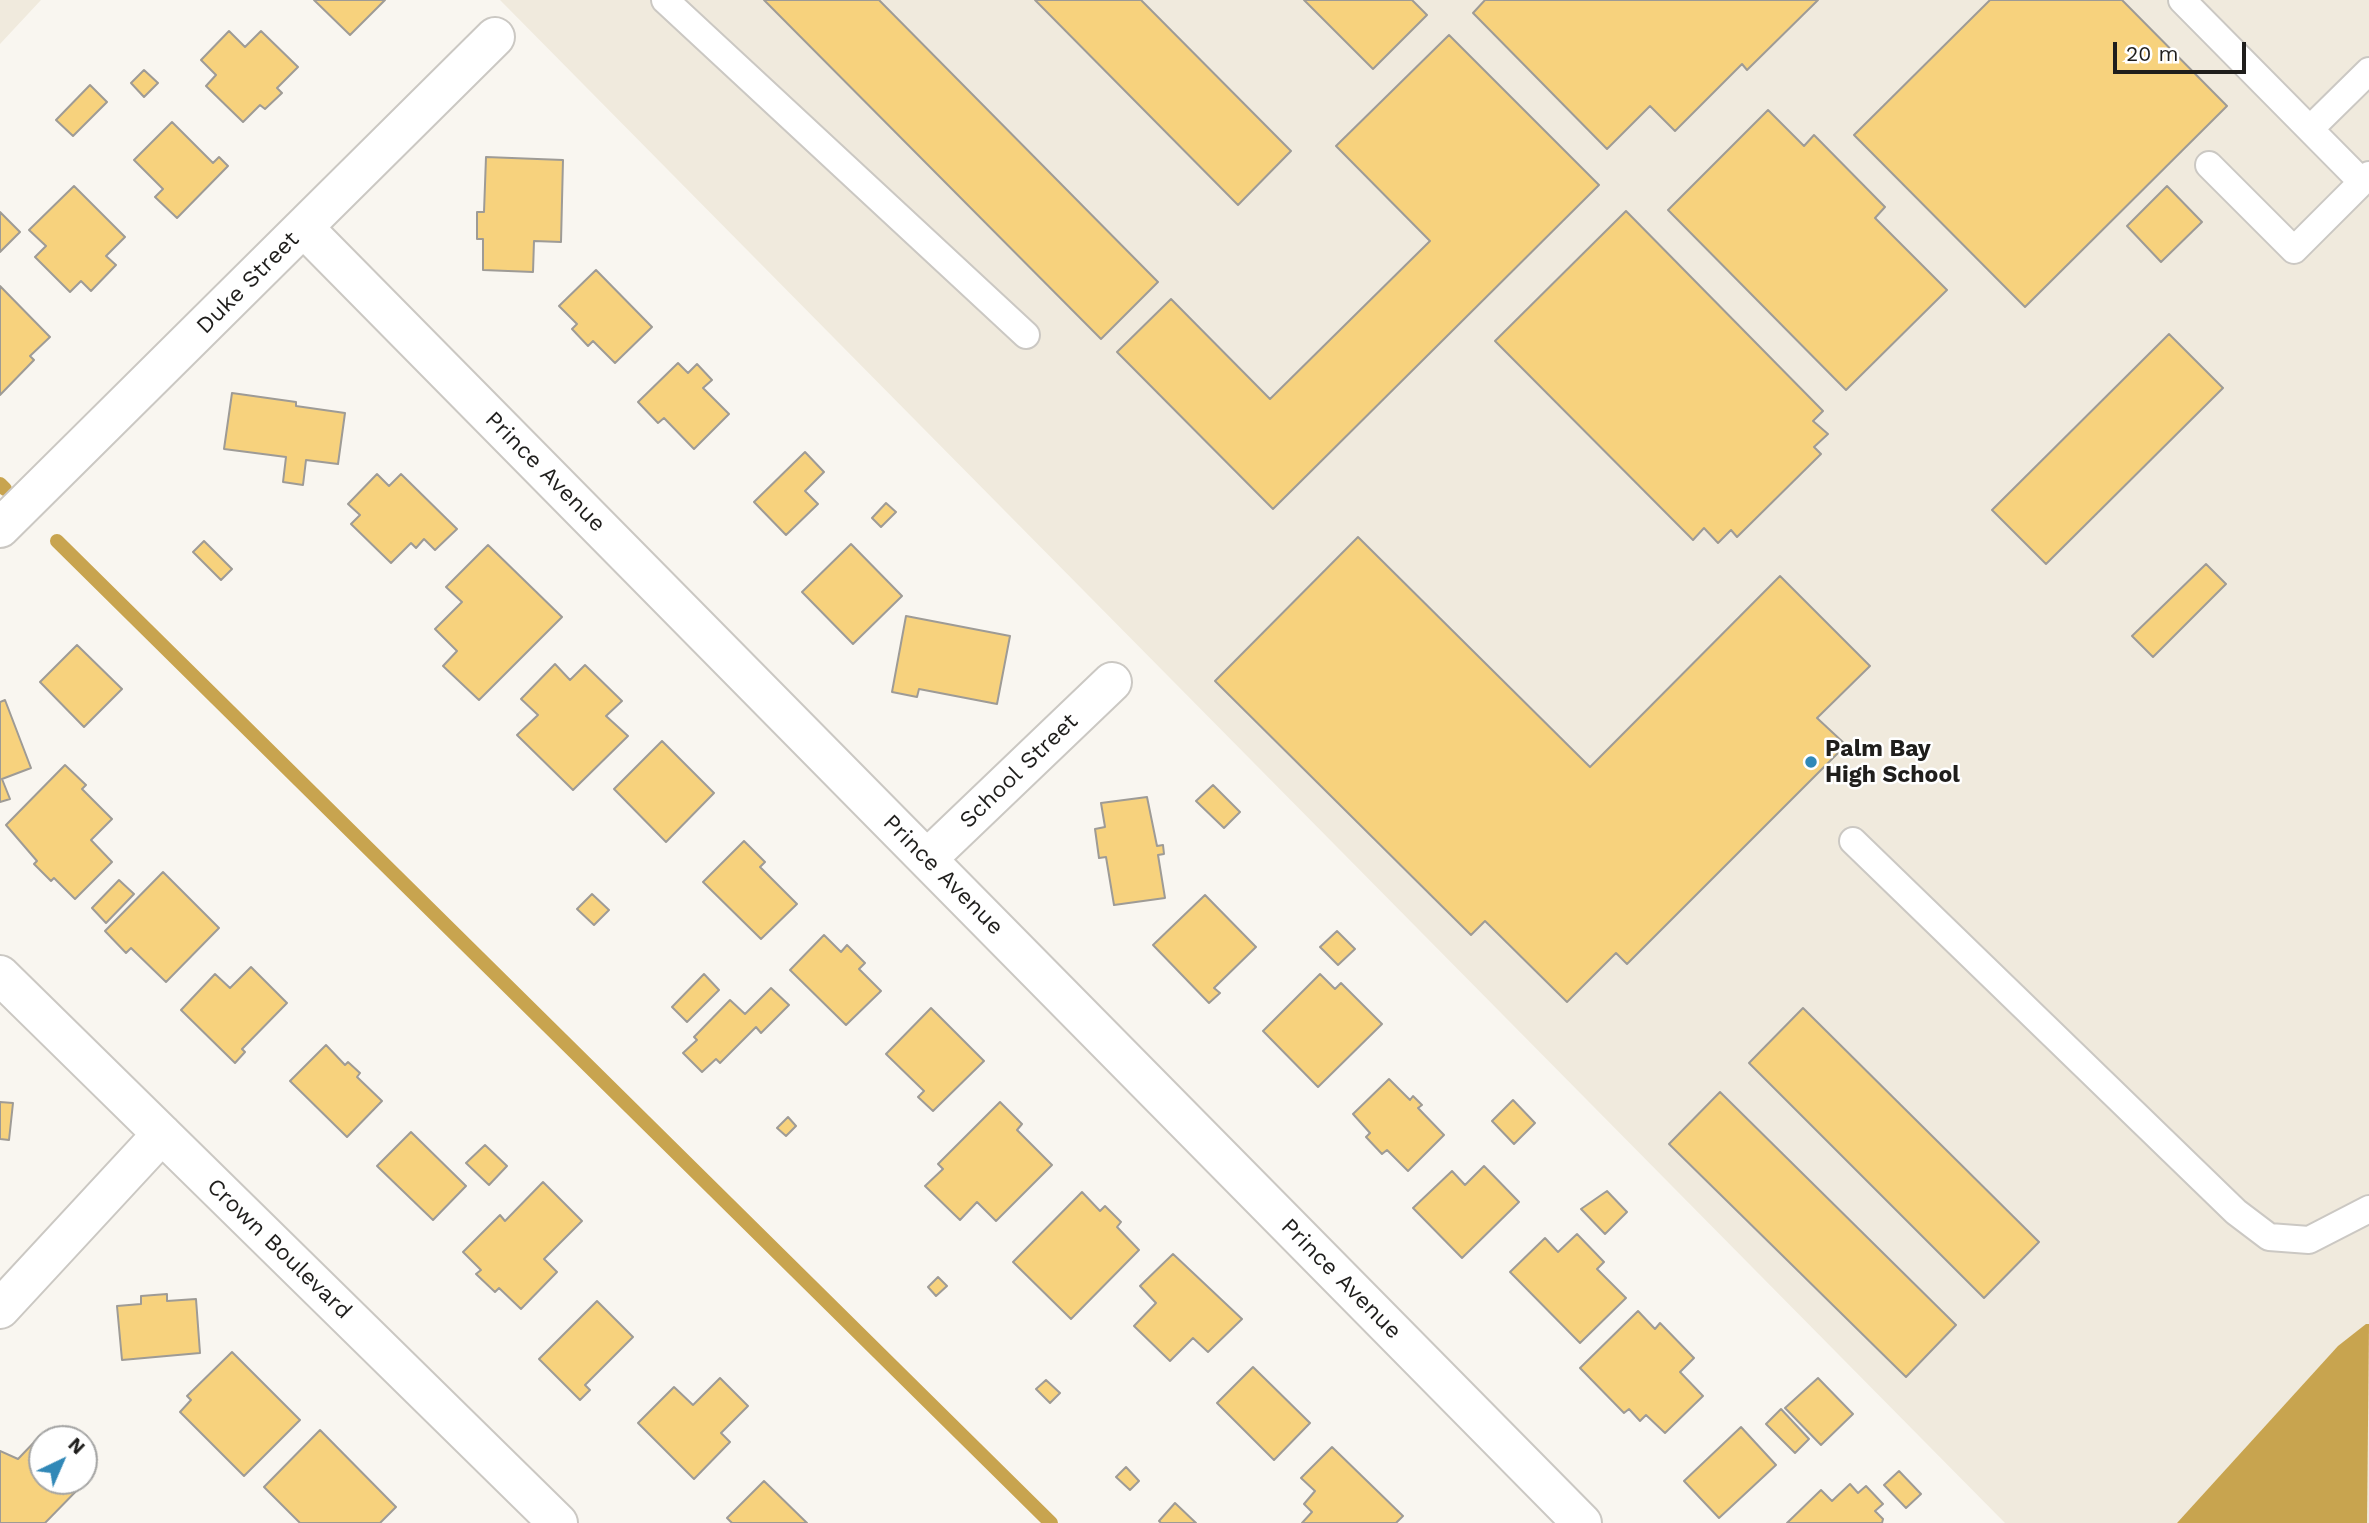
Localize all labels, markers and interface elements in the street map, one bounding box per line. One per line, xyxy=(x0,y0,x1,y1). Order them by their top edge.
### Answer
scale bar xyxy=(2117,28,2250,72)
text: 20 m xyxy=(2126,41,2178,66)
street label: Duke Street xyxy=(191,226,305,340)
street label: Prince Avenue xyxy=(479,406,611,538)
street label: School Street xyxy=(954,708,1084,834)
place label: Palm Bay High School xyxy=(1825,735,1960,789)
marker: Palm Bay High School xyxy=(1803,754,1819,770)
street label: Prince Avenue xyxy=(877,809,1009,941)
street label: Crown Boulevard xyxy=(201,1173,357,1325)
street label: Prince Avenue xyxy=(1275,1213,1407,1345)
north arrow xyxy=(28,1425,98,1495)
text: N xyxy=(63,1433,90,1459)

